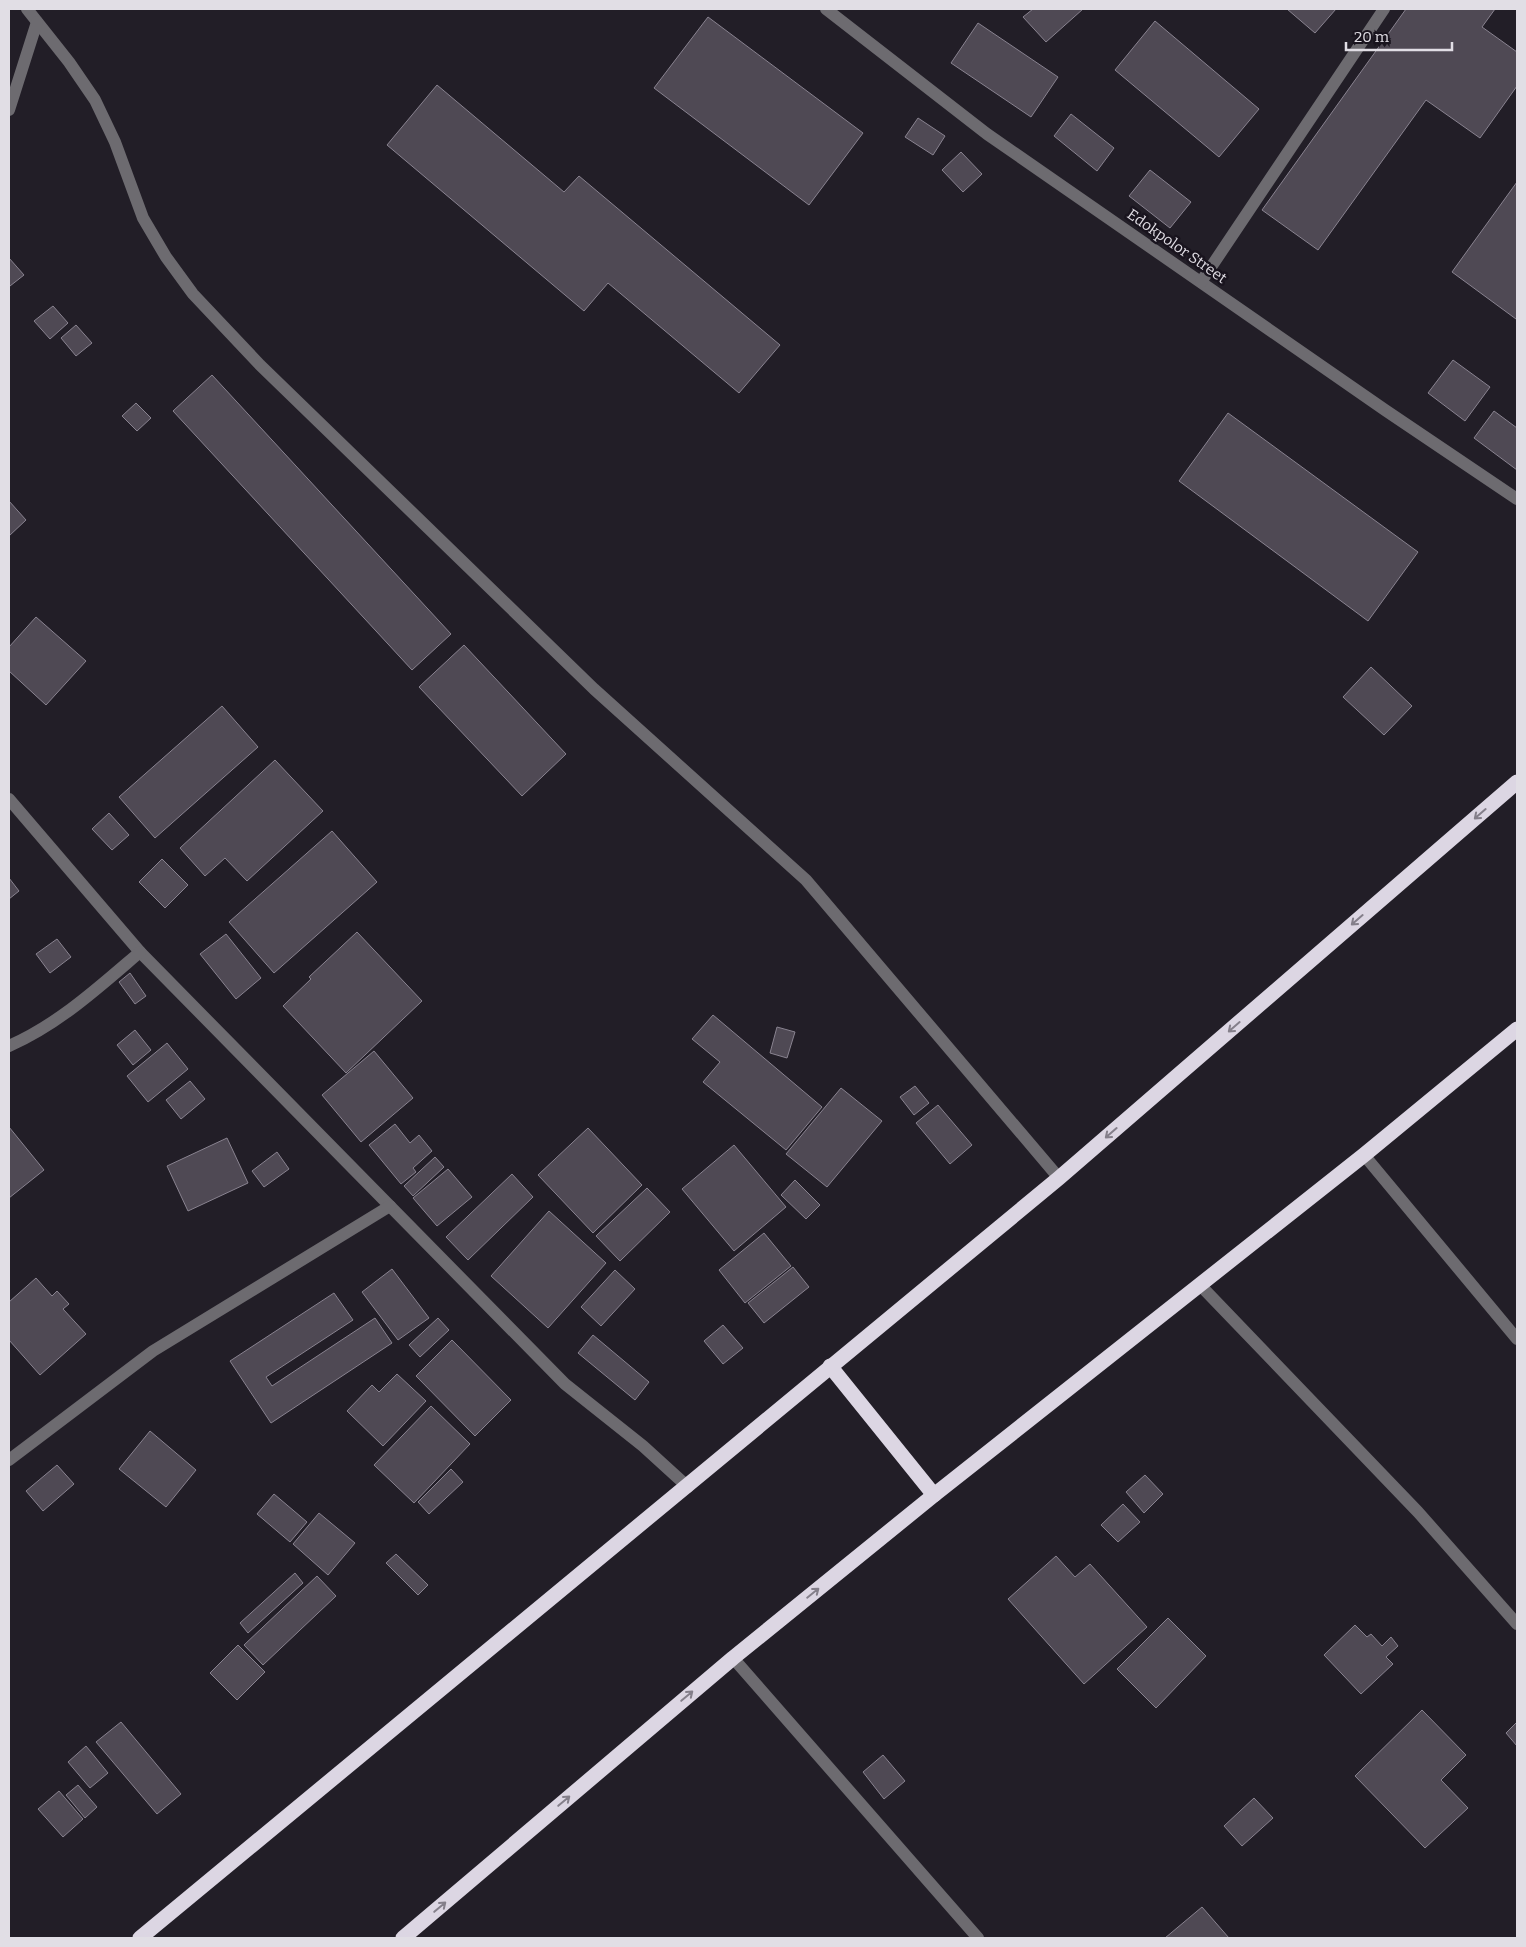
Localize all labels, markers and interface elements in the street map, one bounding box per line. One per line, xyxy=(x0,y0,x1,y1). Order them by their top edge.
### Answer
scale bar xyxy=(1346,20,1452,52)
text: 20 m xyxy=(1354,28,1390,46)
street label: Edokpolor Street xyxy=(1124,205,1231,287)
one-way arrow xyxy=(1474,809,1487,820)
one-way arrow xyxy=(1351,915,1364,926)
one-way arrow xyxy=(1228,1021,1241,1032)
one-way arrow xyxy=(1105,1127,1118,1139)
one-way arrow xyxy=(806,1587,819,1598)
one-way arrow xyxy=(681,1690,694,1702)
one-way arrow xyxy=(557,1796,570,1807)
one-way arrow xyxy=(433,1901,446,1912)

